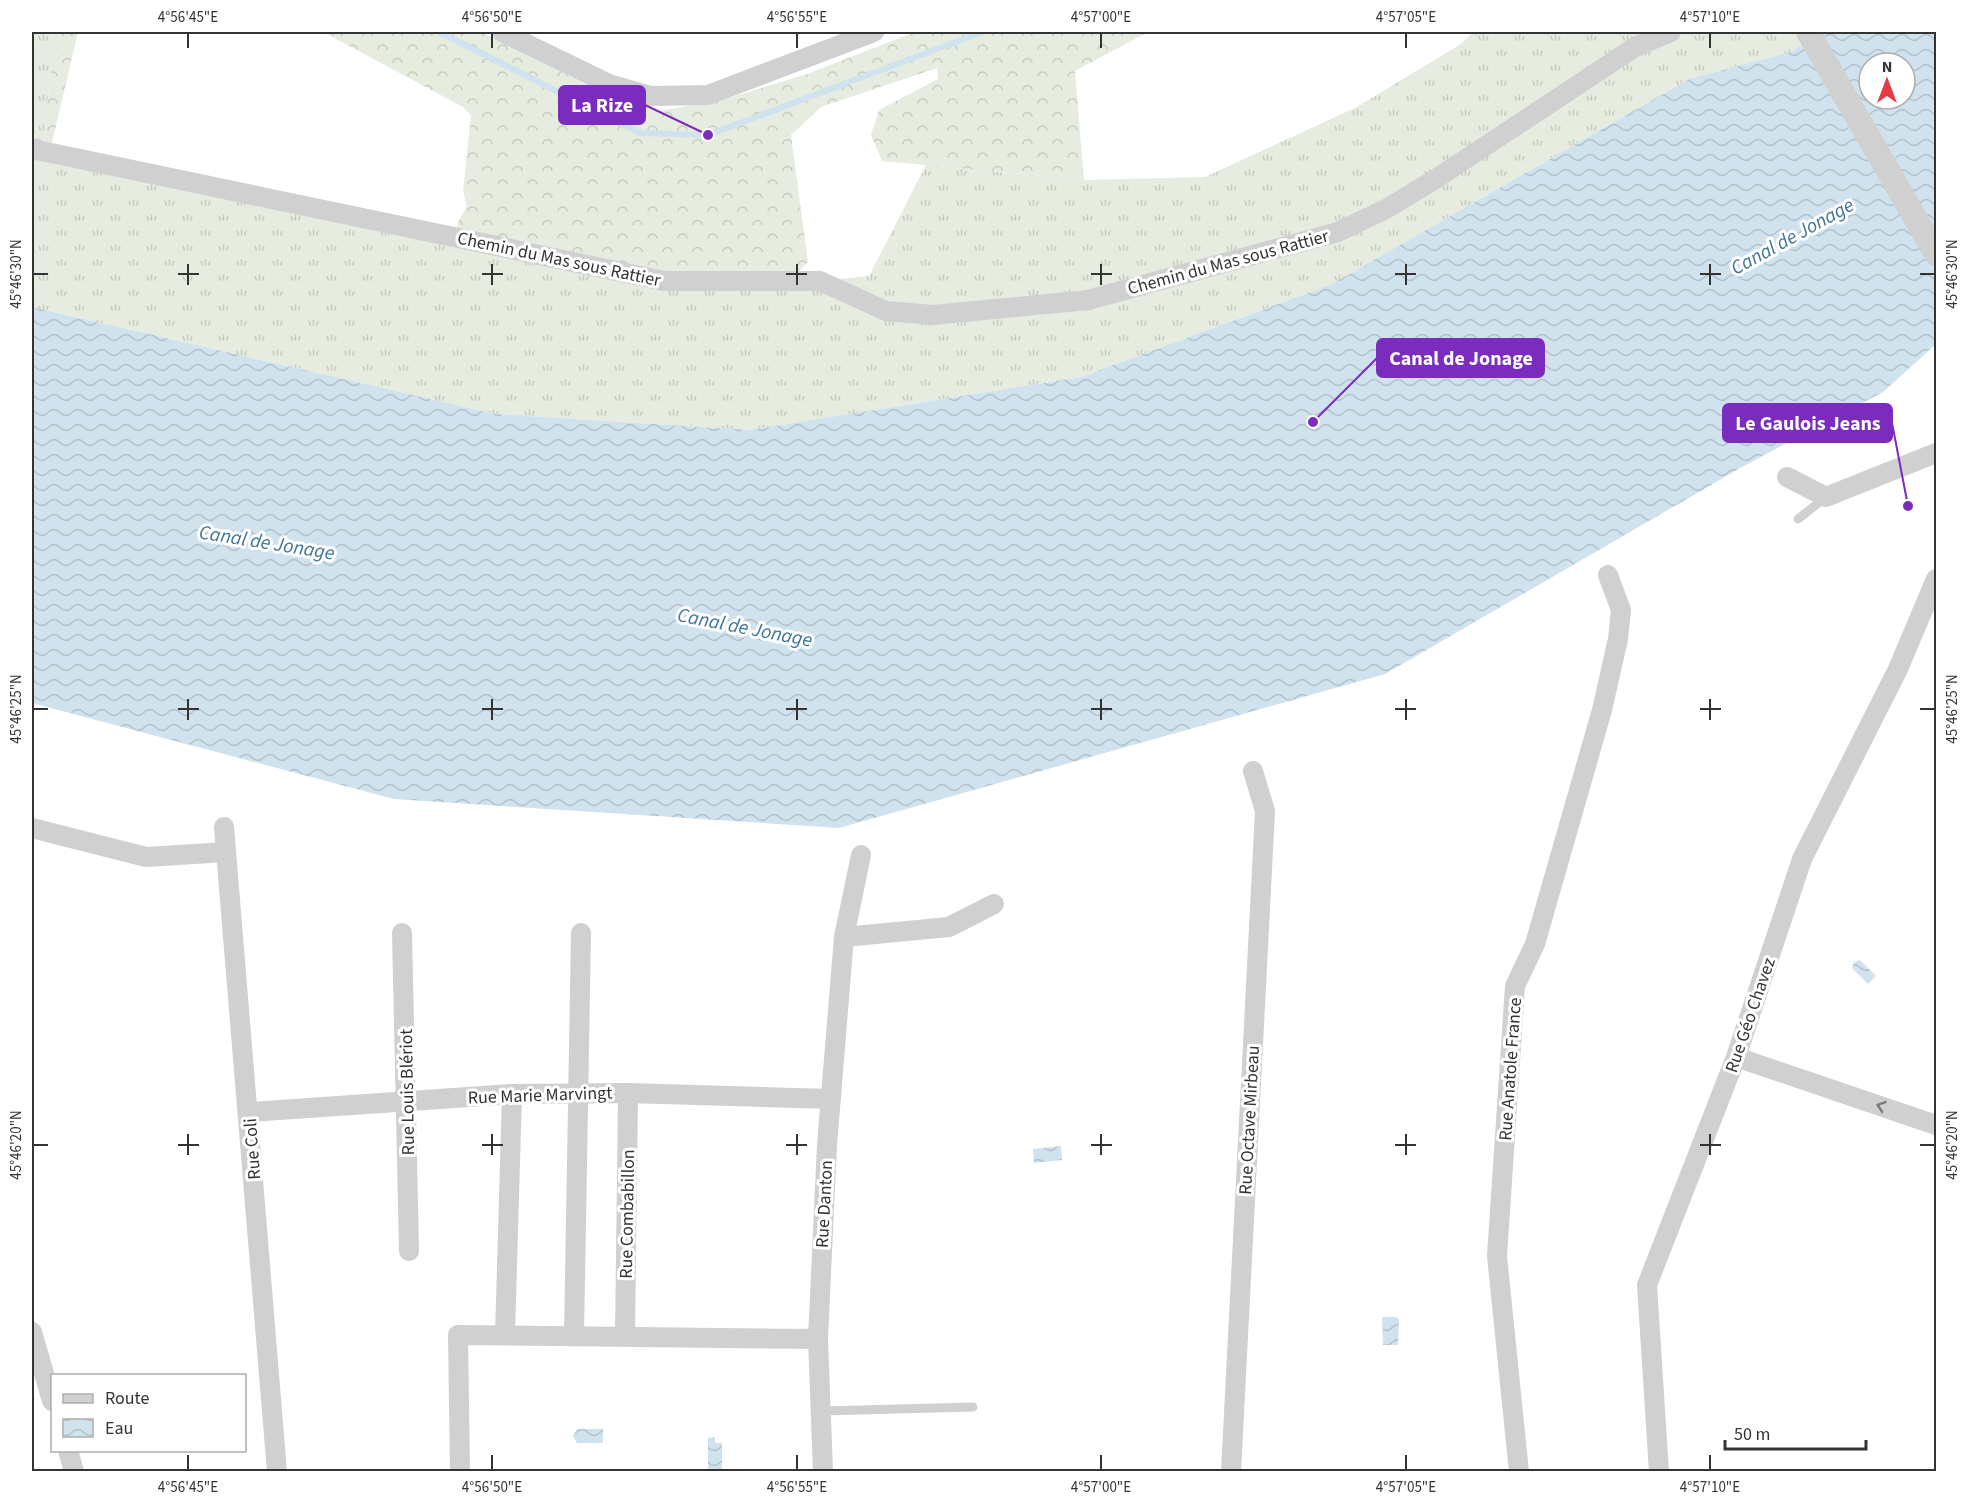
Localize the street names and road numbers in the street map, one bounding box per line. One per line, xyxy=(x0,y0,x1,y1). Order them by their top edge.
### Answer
street label: Chemin du Mas sous Rattier xyxy=(1125,223,1332,301)
street label: Chemin du Mas sous Rattier xyxy=(455,226,664,293)
street label: Rue Géo Chavez xyxy=(1719,954,1782,1076)
street label: Rue Anatole France xyxy=(1493,996,1528,1142)
street label: Rue Louis Blériot xyxy=(394,1029,421,1155)
street label: Rue Octave Mirbeau xyxy=(1233,1045,1266,1195)
street label: Rue Marie Marvingt xyxy=(467,1080,613,1111)
street label: Rue Coli xyxy=(238,1117,267,1181)
street label: Rue Combabillon xyxy=(614,1149,641,1279)
street label: Rue Danton xyxy=(810,1159,839,1249)

